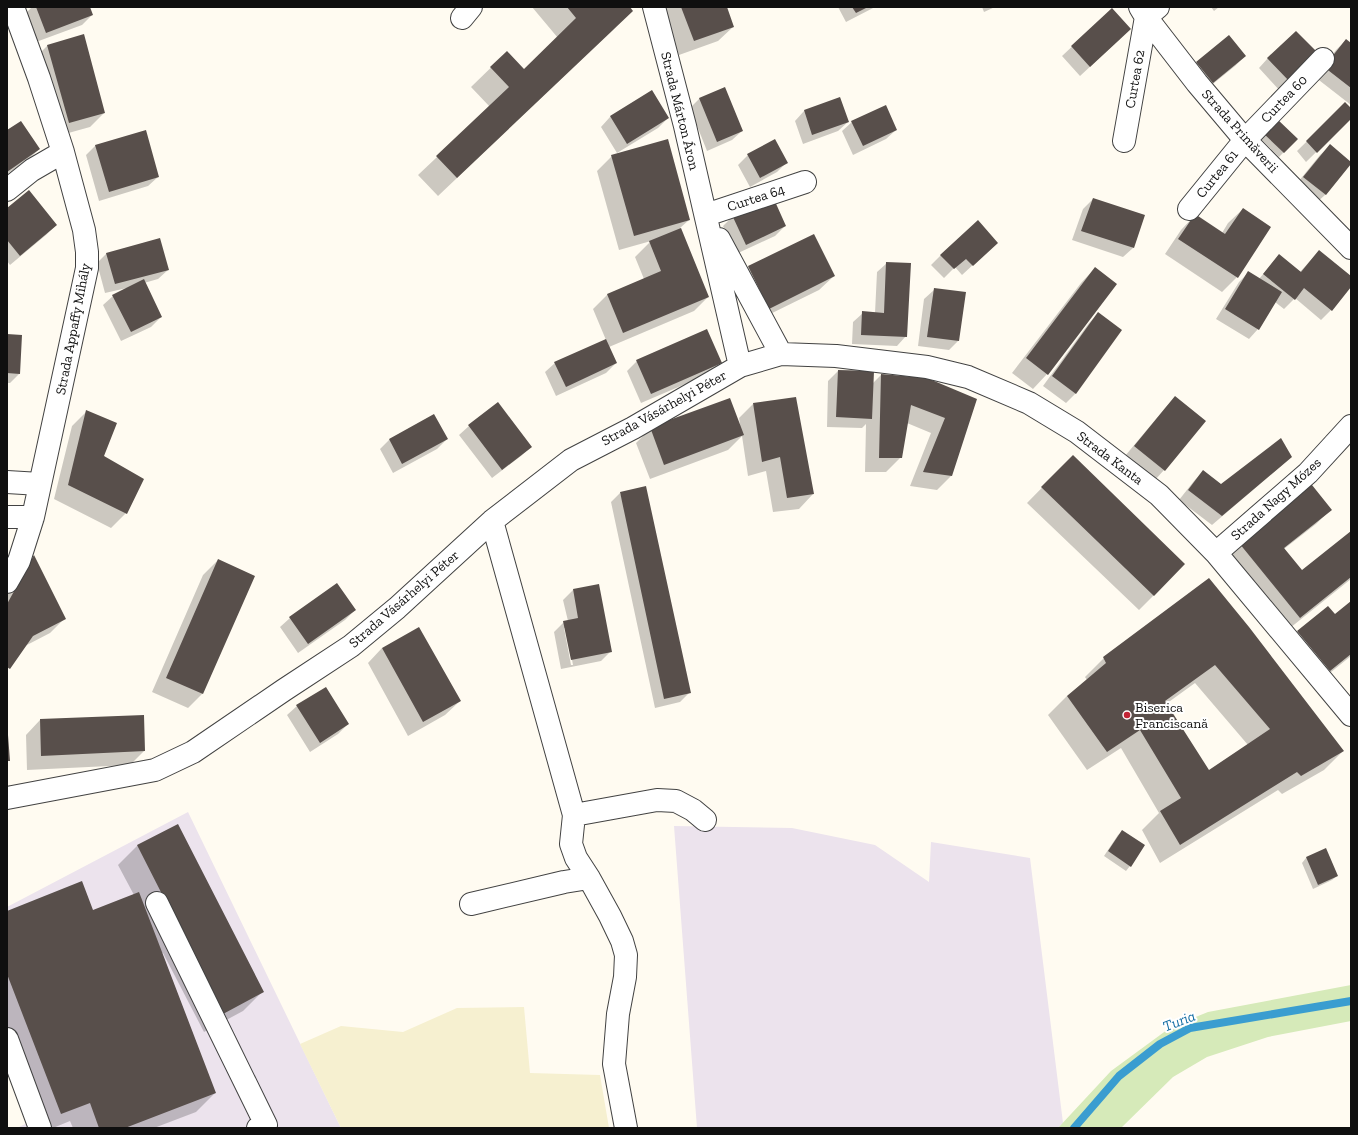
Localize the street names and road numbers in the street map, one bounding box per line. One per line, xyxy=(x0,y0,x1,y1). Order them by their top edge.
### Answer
street label: Curtea 62 xyxy=(1121,48,1149,110)
street label: Strada Márton Áron xyxy=(657,50,703,172)
street label: Curtea 60 xyxy=(1257,72,1311,126)
street label: Strada Primăverii xyxy=(1198,86,1282,176)
street label: Curtea 61 xyxy=(1192,146,1242,202)
street label: Curtea 64 xyxy=(725,181,787,215)
street label: Strada Appaffy Mihály xyxy=(52,261,94,396)
street label: Strada Vásárhelyi Péter xyxy=(599,367,730,449)
street label: Strada Kanta xyxy=(1073,428,1147,489)
street label: Strada Nagy Mózes xyxy=(1227,454,1325,544)
street label: Strada Vásárhelyi Péter xyxy=(345,546,463,651)

